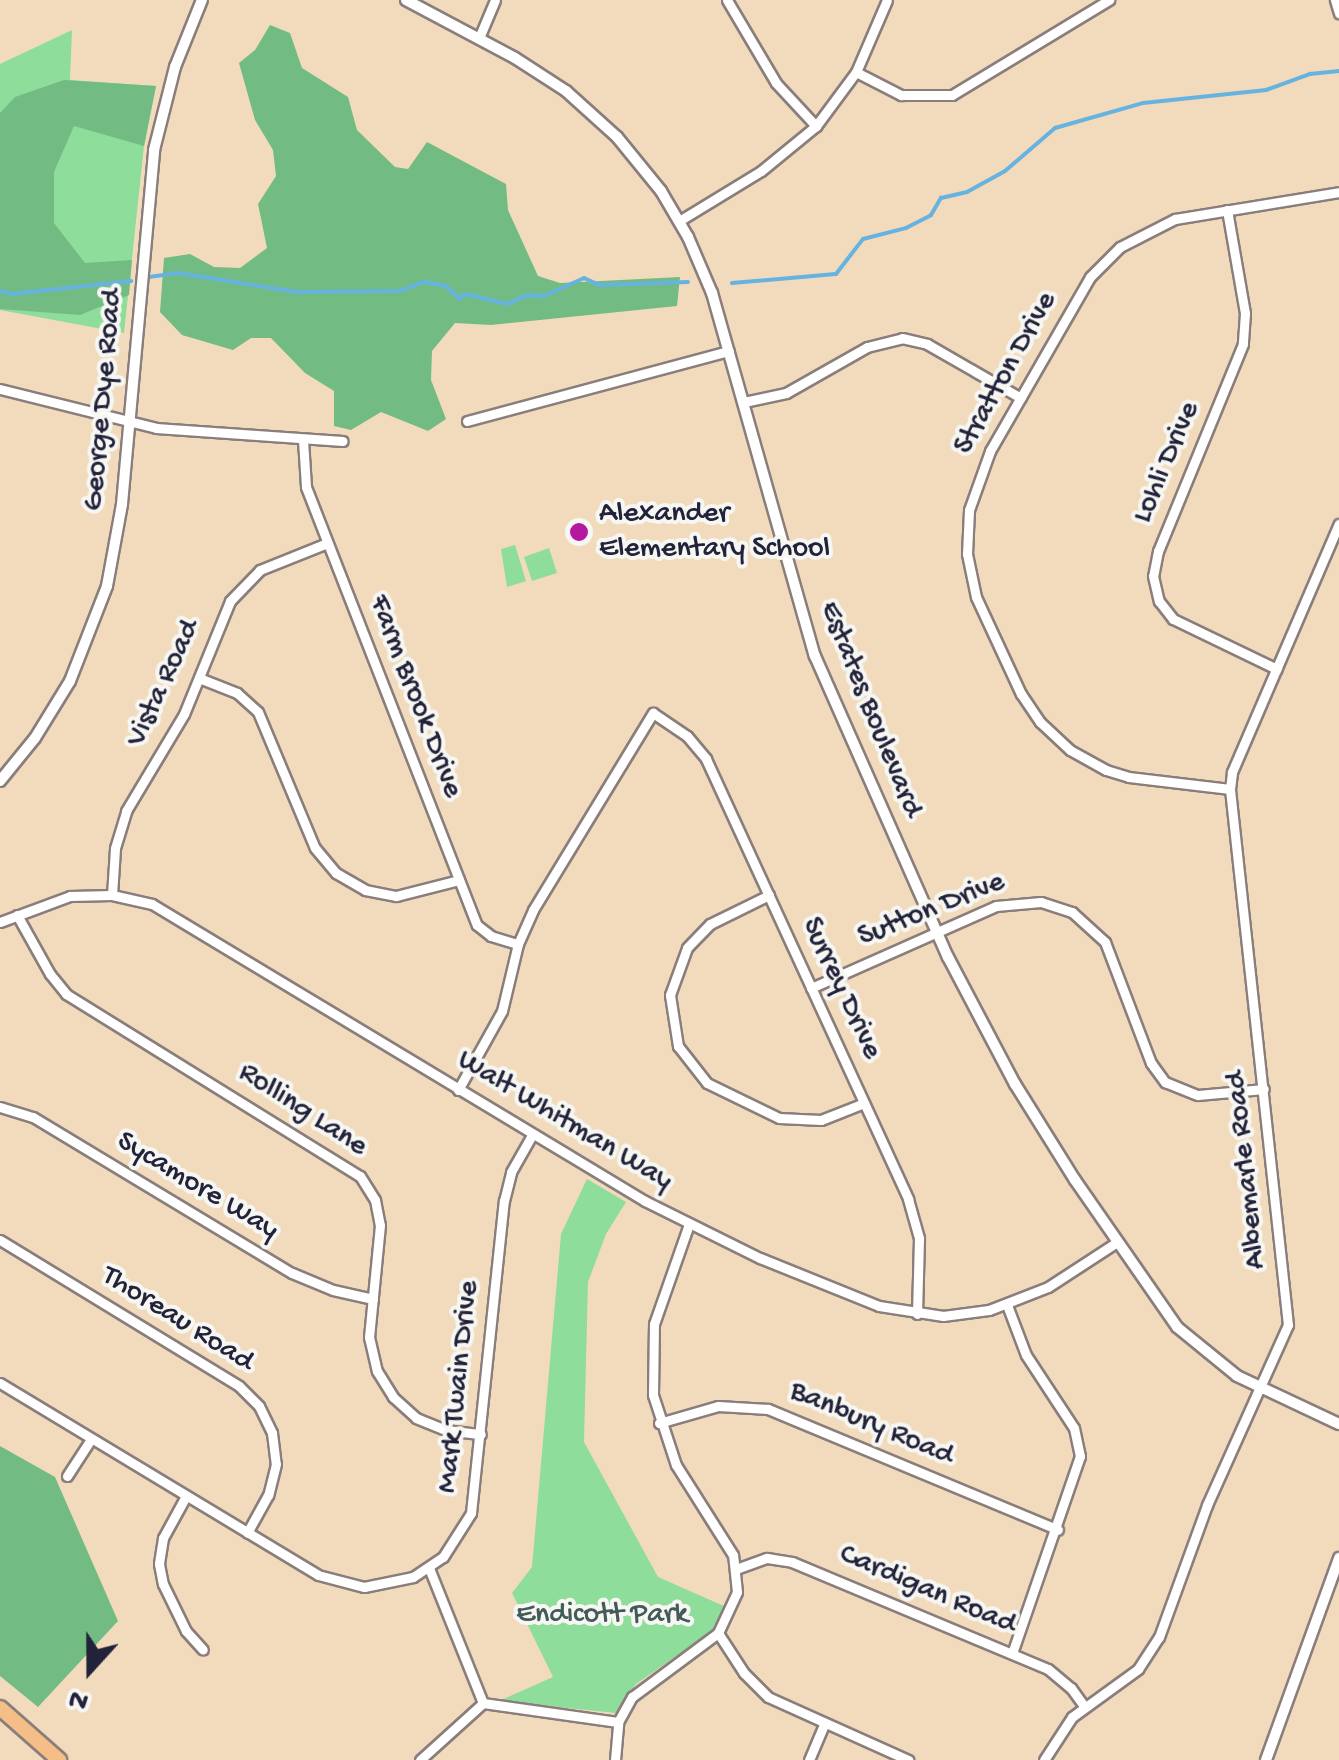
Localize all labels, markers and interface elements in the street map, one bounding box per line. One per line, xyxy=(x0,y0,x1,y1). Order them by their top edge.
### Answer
street label: Stratton Drive xyxy=(948,286,1066,462)
street label: George Dye Road xyxy=(77,288,133,512)
street label: Lohli Drive xyxy=(1126,397,1210,529)
place label: Alexander Elementary School xyxy=(599,497,830,568)
marker: Alexander Elementary School xyxy=(568,521,590,543)
street label: Farm Brook Drive xyxy=(359,591,469,803)
street label: Estates Boulevard xyxy=(809,597,929,823)
street label: Vista Road xyxy=(120,615,210,753)
street label: Sutton Drive xyxy=(853,865,1011,957)
street label: Surrey Drive xyxy=(792,913,888,1065)
street label: Walt Whitman Way xyxy=(450,1044,678,1200)
street label: Rolling Lane xyxy=(231,1056,373,1166)
street label: Albemarle Road xyxy=(1220,1069,1276,1271)
street label: Sycamore Way xyxy=(109,1125,285,1249)
street label: Thoreau Road xyxy=(94,1259,260,1381)
street label: Mark Twain Drive xyxy=(431,1279,489,1495)
street label: Banbury Road xyxy=(784,1374,958,1476)
street label: Cardigan Road xyxy=(833,1538,1021,1644)
park label: Endicott Park xyxy=(516,1598,688,1634)
north arrow xyxy=(40,1620,140,1720)
text: N xyxy=(65,1680,94,1717)

